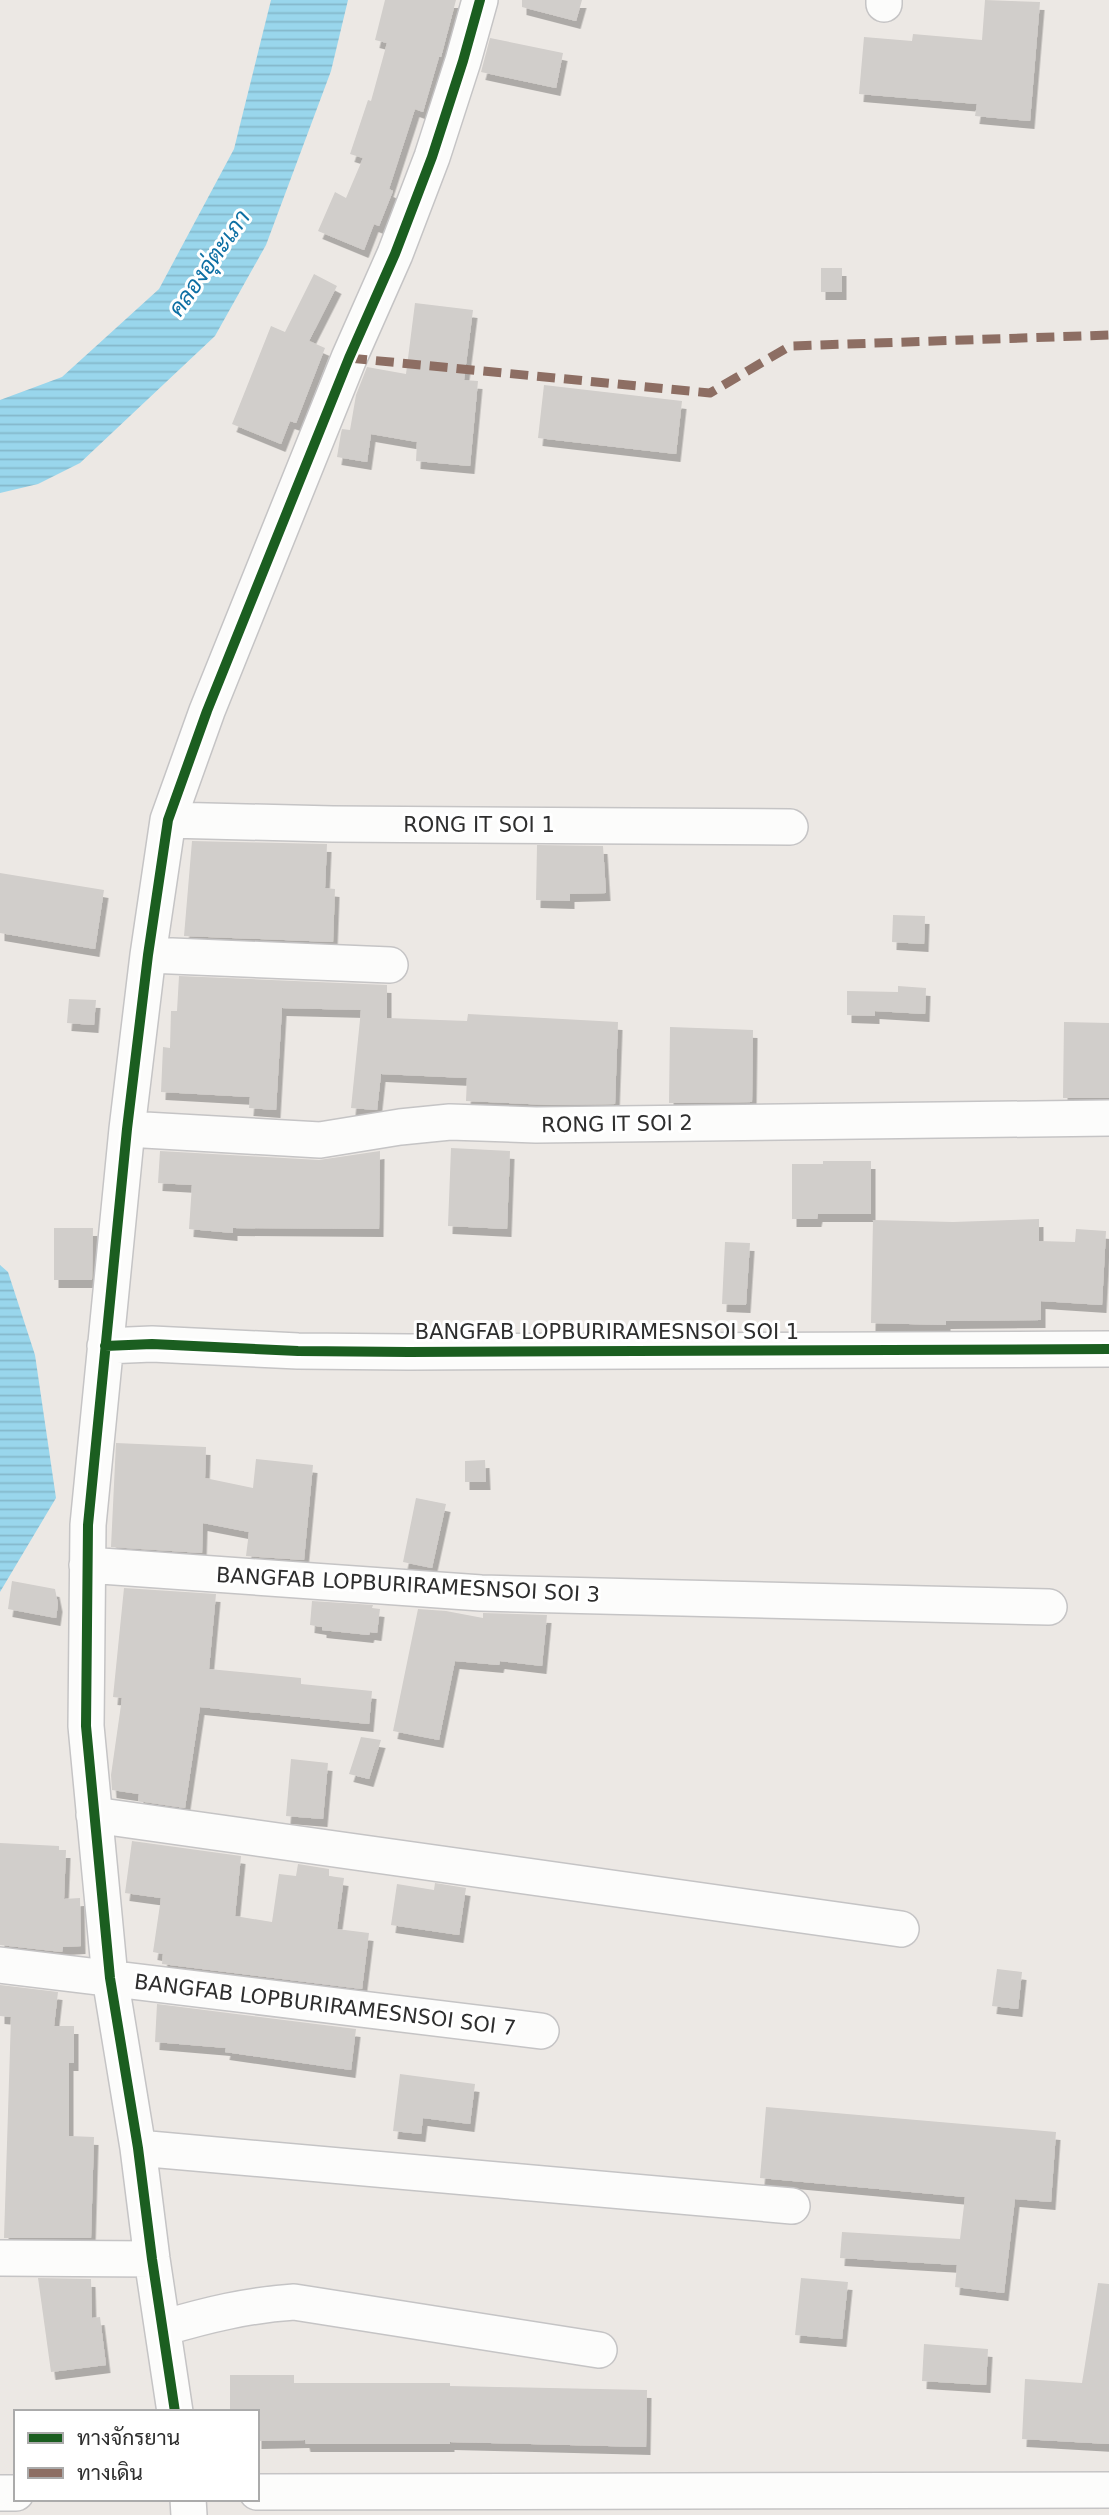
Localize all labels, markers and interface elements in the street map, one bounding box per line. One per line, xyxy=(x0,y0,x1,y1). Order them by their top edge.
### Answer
water label: คลองอุ่ตะเภา xyxy=(162,204,257,323)
street label: RONG IT SOI 1 xyxy=(403,813,555,837)
street label: RONG IT SOI 2 xyxy=(541,1111,693,1137)
street label: BANGFAB LOPBURIRAMESNSOI SOI 1 xyxy=(415,1320,799,1344)
street label: BANGFAB LOPBURIRAMESNSOI SOI 3 xyxy=(215,1563,601,1607)
street label: BANGFAB LOPBURIRAMESNSOI SOI 7 xyxy=(133,1970,517,2040)
legend xyxy=(14,2410,259,2501)
text: ทางจักรยาน xyxy=(77,2426,180,2450)
text: ทางเดิน xyxy=(77,2461,143,2485)

